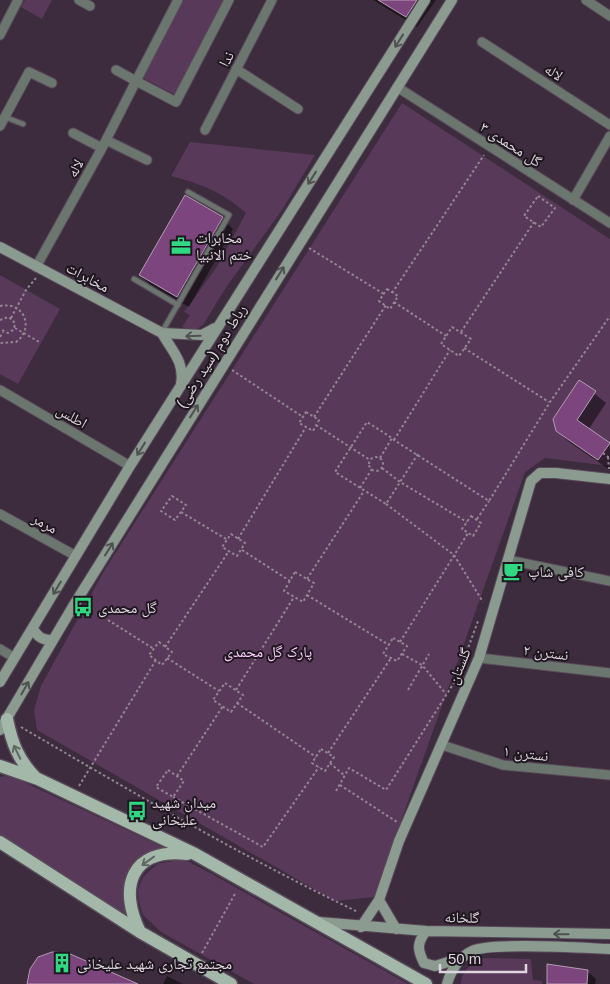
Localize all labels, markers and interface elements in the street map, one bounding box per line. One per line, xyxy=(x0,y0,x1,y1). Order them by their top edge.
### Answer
one-way arrow xyxy=(394,34,404,48)
street label: ندا xyxy=(215,49,237,69)
street label: لاله xyxy=(542,60,566,84)
street label: گل محمدی ۳ xyxy=(476,118,545,172)
street label: لاله xyxy=(63,156,87,180)
one-way arrow xyxy=(307,171,317,185)
place label: مخابرات ختم الانبیا xyxy=(196,229,253,265)
office icon: مخابرات ختم الانبیا xyxy=(170,235,192,257)
street label: مخابرات xyxy=(63,259,112,296)
one-way arrow xyxy=(276,267,286,281)
street label: رباط دوم (سید رضی) xyxy=(172,301,251,412)
one-way arrow xyxy=(185,331,201,340)
street label: اطلس xyxy=(53,401,90,433)
one-way arrow xyxy=(189,404,200,418)
one-way arrow xyxy=(136,441,146,455)
street label: مرمر xyxy=(28,509,61,538)
one-way arrow xyxy=(104,543,114,557)
cafe icon: کافی شاپ xyxy=(502,560,524,582)
place label: کافی شاپ xyxy=(528,563,584,582)
one-way arrow xyxy=(51,580,61,594)
bus stop icon: گل محمدی xyxy=(72,596,94,618)
place label: گل محمدی xyxy=(98,599,157,618)
street label: نسترن ۲ xyxy=(522,641,569,665)
park label: پارک گل محمدی xyxy=(224,643,312,662)
street label: گلستان xyxy=(444,645,476,687)
one-way arrow xyxy=(20,682,30,696)
street label: نسترن ۱ xyxy=(502,742,549,766)
one-way arrow xyxy=(11,745,21,760)
place label: میدان شهید علیخانی xyxy=(152,794,216,830)
bus stop icon: میدان شهید علیخانی xyxy=(126,800,148,822)
one-way arrow xyxy=(142,855,155,866)
street label: گلخانه xyxy=(445,908,480,926)
one-way arrow xyxy=(554,929,570,938)
scale bar xyxy=(440,942,526,974)
text: 50 m xyxy=(448,950,481,967)
building icon: مجتمع تجاری شهید علیخانی xyxy=(51,952,73,974)
place label: مجتمع تجاری شهید علیخانی xyxy=(77,955,232,974)

